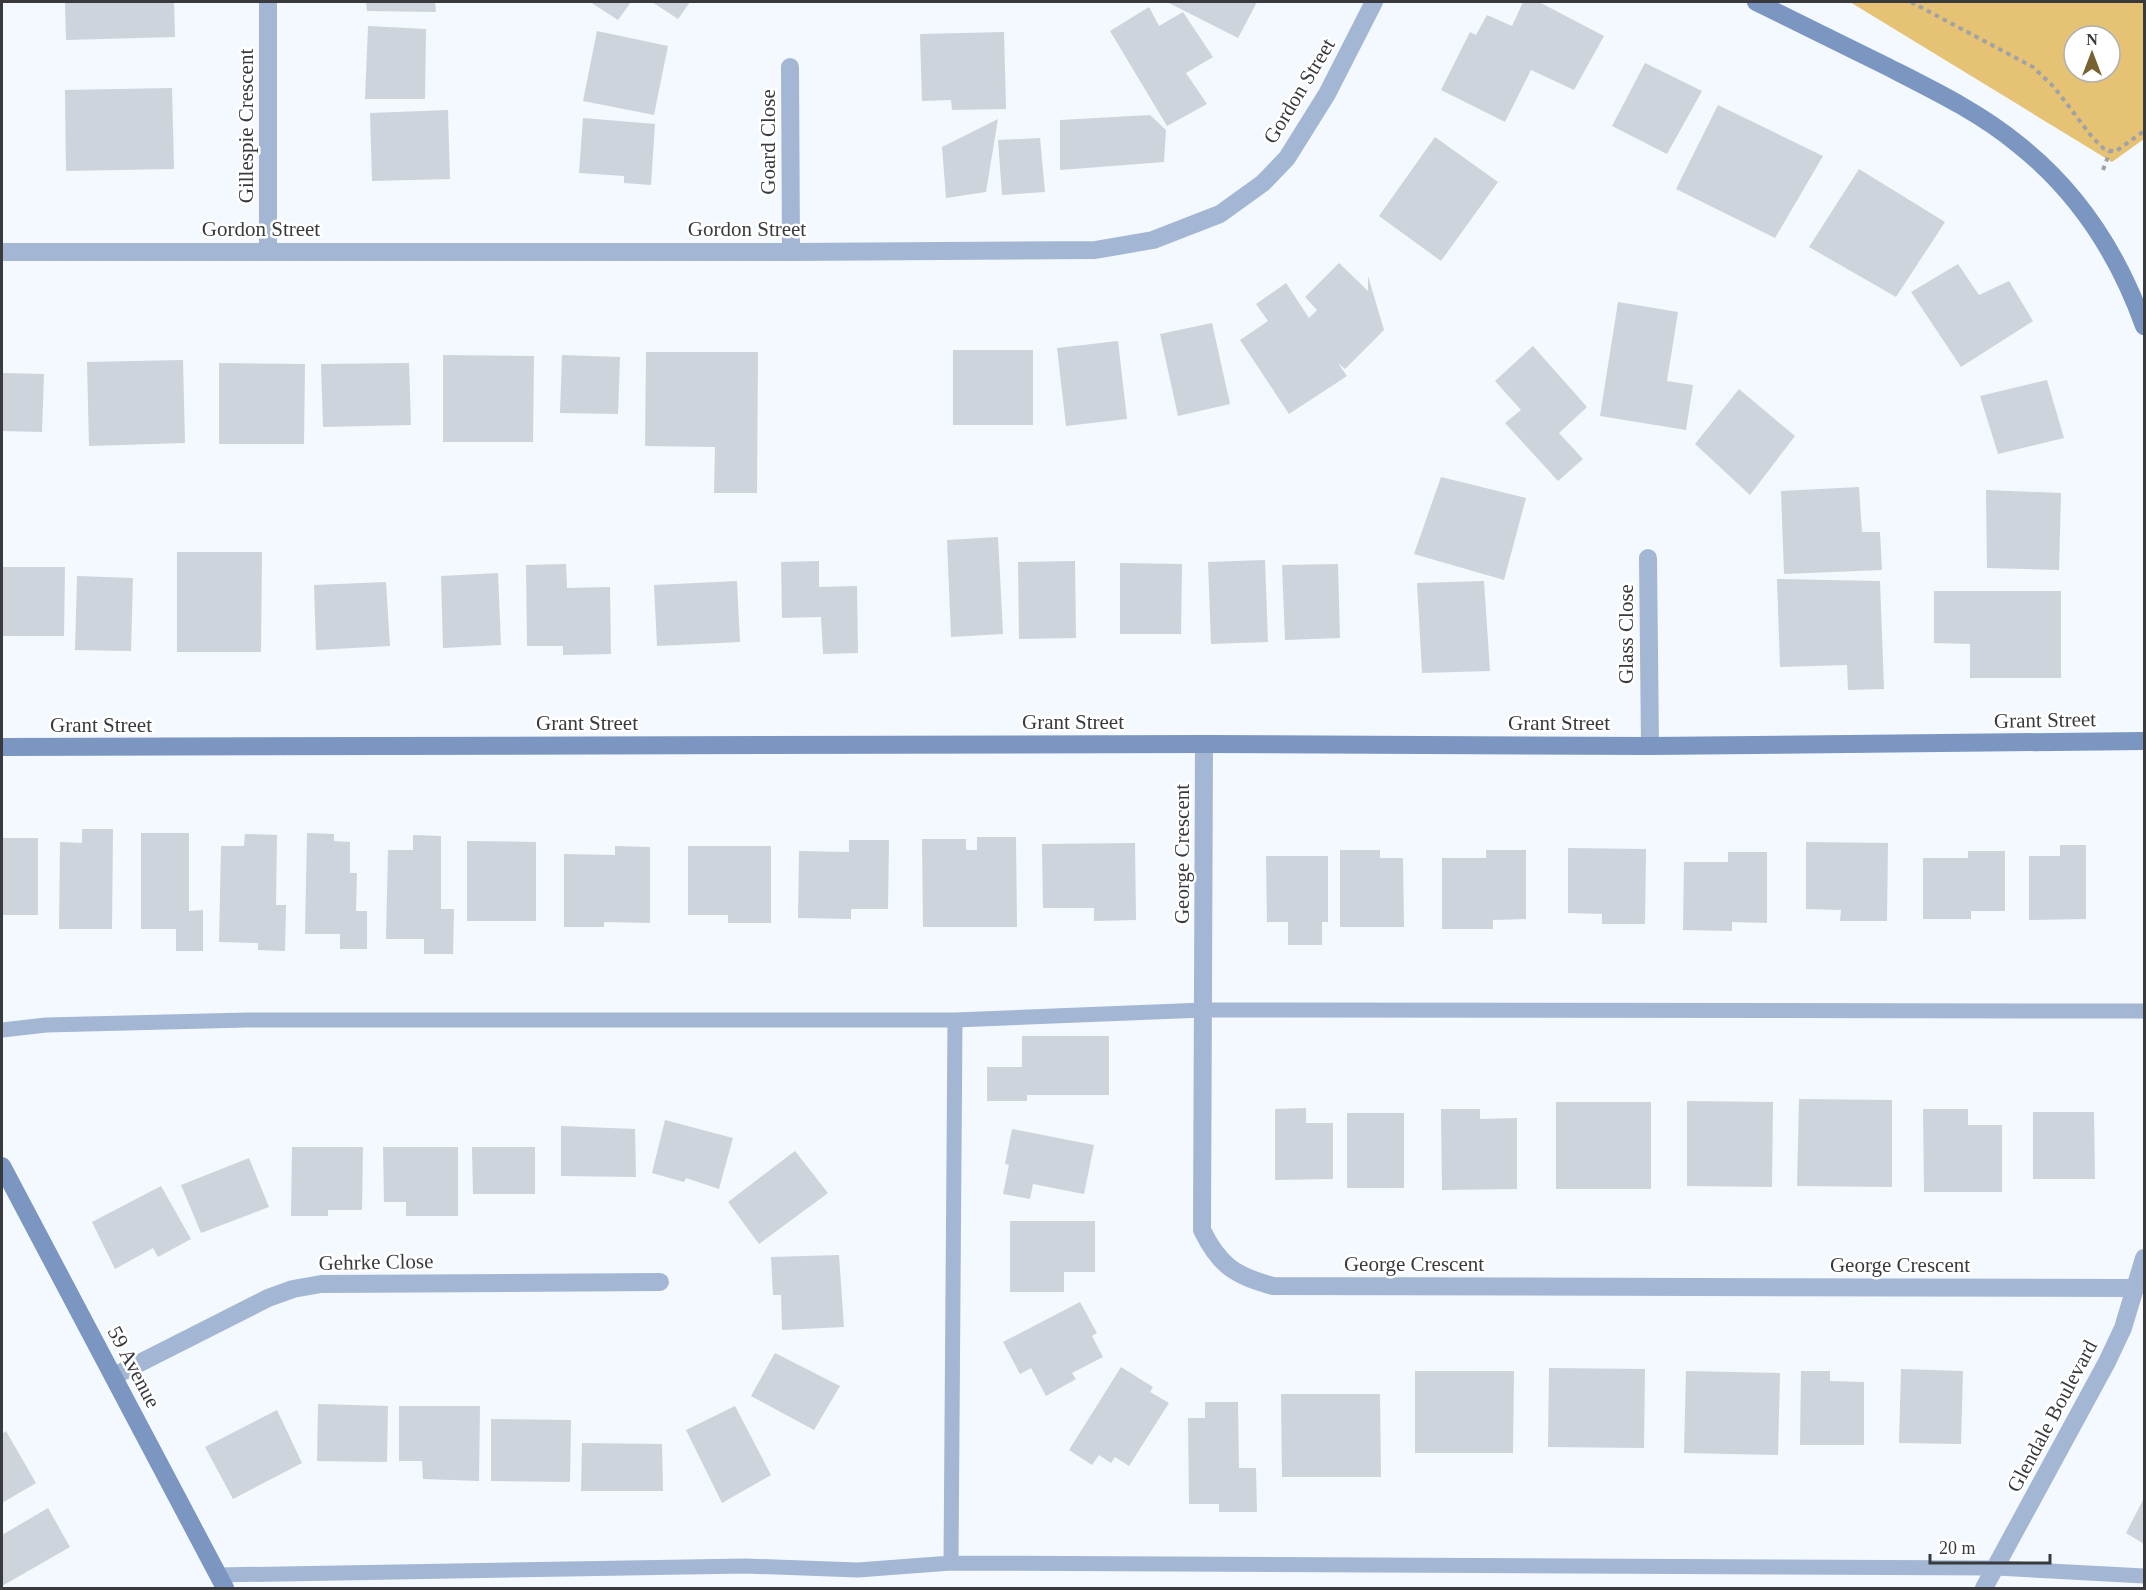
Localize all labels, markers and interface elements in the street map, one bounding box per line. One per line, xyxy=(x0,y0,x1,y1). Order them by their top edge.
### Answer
north arrow xyxy=(2062,24,2122,84)
text: N xyxy=(2086,31,2098,48)
street label: Gordon Street xyxy=(1258,34,1340,148)
street label: Gillespie Crescent xyxy=(234,49,258,203)
street label: Goard Close xyxy=(756,89,780,195)
street label: Gordon Street xyxy=(202,217,320,241)
street label: Gordon Street xyxy=(688,217,806,241)
street label: Glass Close xyxy=(1614,584,1638,684)
street label: Grant Street xyxy=(1994,707,2096,733)
street label: Grant Street xyxy=(1022,710,1124,734)
street label: Grant Street xyxy=(536,711,638,735)
street label: Grant Street xyxy=(1508,711,1610,735)
street label: Grant Street xyxy=(50,713,152,737)
street label: George Crescent xyxy=(1170,784,1194,924)
street label: Gehrke Close xyxy=(318,1249,434,1275)
street label: George Crescent xyxy=(1344,1252,1484,1276)
street label: George Crescent xyxy=(1830,1253,1970,1277)
street label: 59 Avenue xyxy=(103,1322,165,1412)
street label: Glendale Boulevard xyxy=(2002,1336,2102,1496)
scale bar xyxy=(1930,1527,2050,1565)
text: 20 m xyxy=(1939,1538,1976,1558)

